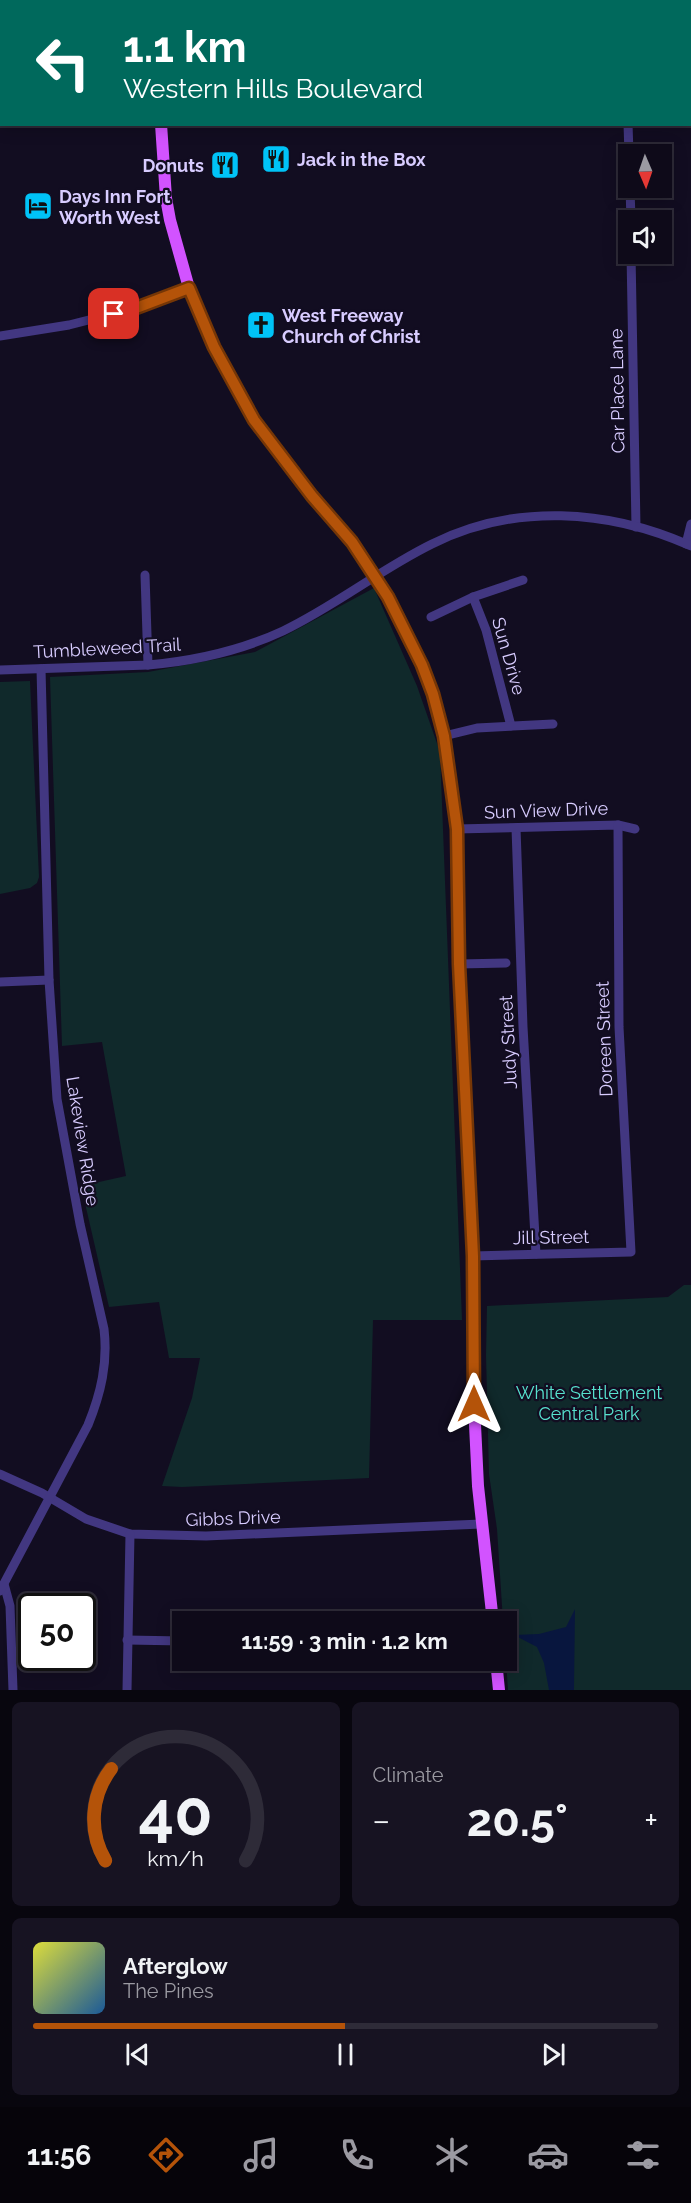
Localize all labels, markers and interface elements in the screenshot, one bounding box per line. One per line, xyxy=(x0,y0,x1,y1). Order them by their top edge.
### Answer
text: 1.1 km xyxy=(123,23,247,72)
icon: left xyxy=(24,24,102,102)
text: Western Hills Boulevard xyxy=(123,73,423,104)
restaurant icon: Jack in the Box xyxy=(260,143,292,175)
north arrow xyxy=(618,144,672,198)
map controls xyxy=(618,144,672,264)
restaurant icon: Donuts xyxy=(209,149,241,181)
place label: Jack in the Box xyxy=(297,149,426,170)
place label: Donuts xyxy=(142,155,204,176)
place label: Days Inn Fort Worth West xyxy=(59,186,170,228)
hotel icon: Days Inn Fort Worth West xyxy=(22,190,54,222)
button: sound xyxy=(618,210,672,264)
pin xyxy=(88,288,139,339)
icon: arrive xyxy=(97,297,130,330)
place label: West Freeway Church of Christ xyxy=(282,305,421,347)
church icon: West Freeway Church of Christ xyxy=(245,309,277,341)
street label: Car Place Lane xyxy=(605,328,629,454)
street label: Sun Drive xyxy=(488,615,530,698)
street label: Tumbleweed Trail xyxy=(33,634,182,662)
street label: Sun View Drive xyxy=(484,797,609,823)
street label: Doreen Street xyxy=(591,981,617,1097)
street label: Judy Street xyxy=(495,994,521,1090)
street label: Lakeview Ridge xyxy=(62,1075,104,1208)
street label: Jill Street xyxy=(513,1226,589,1248)
position arrow xyxy=(442,1372,506,1436)
park label: White Settlement Central Park xyxy=(516,1382,662,1424)
street label: Gibbs Drive xyxy=(185,1506,281,1530)
speed limit sign: 50 xyxy=(18,1593,96,1671)
text: 11:59 · 3 min · 1.2 km xyxy=(241,1628,448,1654)
text: Climate xyxy=(373,1763,444,1787)
text: 40 xyxy=(139,1776,213,1850)
text: 20.5° xyxy=(467,1794,568,1847)
text: − xyxy=(373,1801,390,1840)
text: + xyxy=(644,1801,658,1840)
text: km/h xyxy=(147,1846,204,1871)
text: Afterglow xyxy=(123,1953,228,1979)
text: The Pines xyxy=(123,1979,214,2003)
icon: previous xyxy=(121,2038,154,2071)
icon: pause xyxy=(329,2038,362,2071)
icon: next xyxy=(537,2038,570,2071)
icon: directions xyxy=(145,2134,187,2176)
icon: music xyxy=(240,2134,282,2176)
icon: phone xyxy=(336,2134,378,2176)
icon: climate xyxy=(431,2134,473,2176)
icon: car xyxy=(527,2134,569,2176)
icon: filters xyxy=(622,2134,664,2176)
text: 11:56 xyxy=(27,2140,91,2171)

